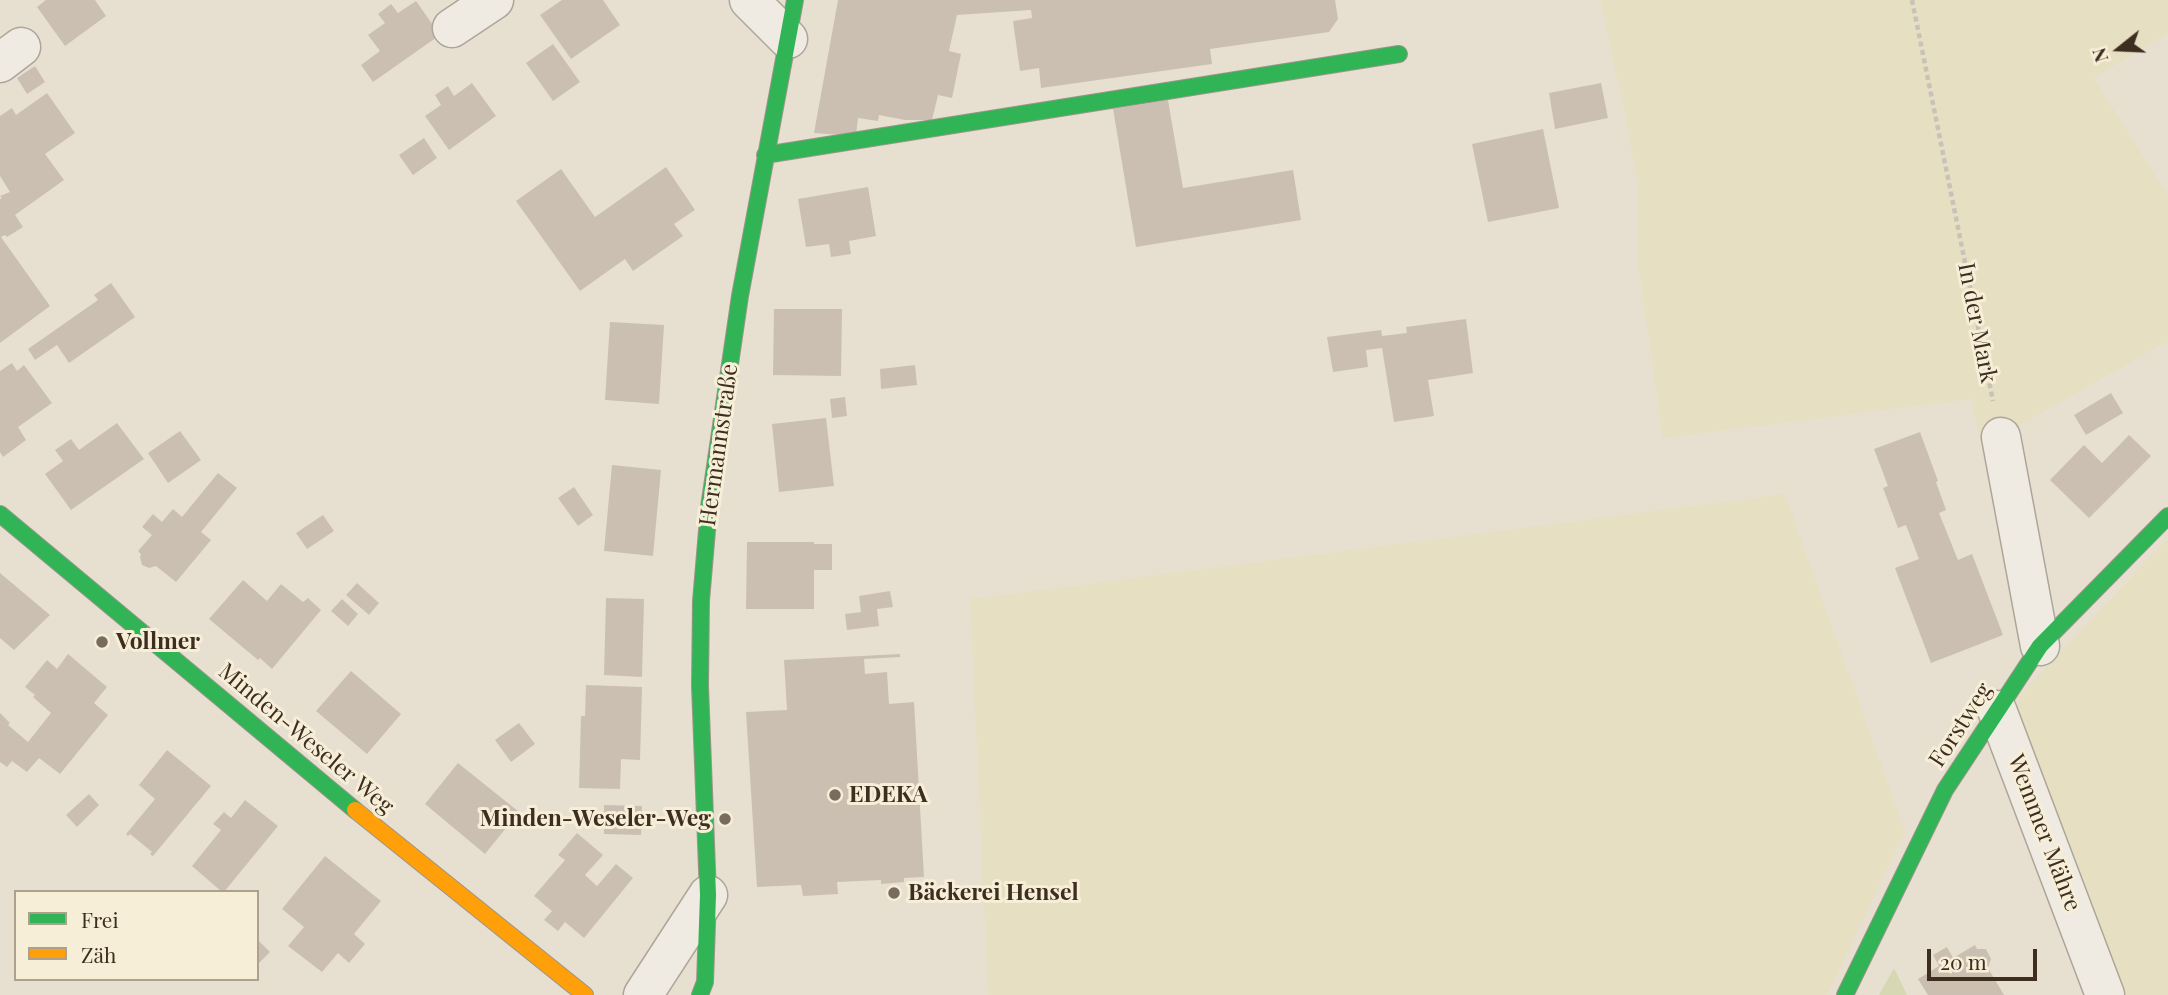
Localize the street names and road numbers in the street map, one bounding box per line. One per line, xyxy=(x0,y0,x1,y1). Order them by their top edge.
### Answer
street label: In der Mark xyxy=(1952,260,2002,386)
street label: Hermannstraße xyxy=(694,362,744,528)
street label: Minden-Weseler Weg xyxy=(213,658,399,820)
street label: Forstweg xyxy=(1924,678,1998,772)
street label: Wemmer Mähre xyxy=(2001,751,2087,915)

